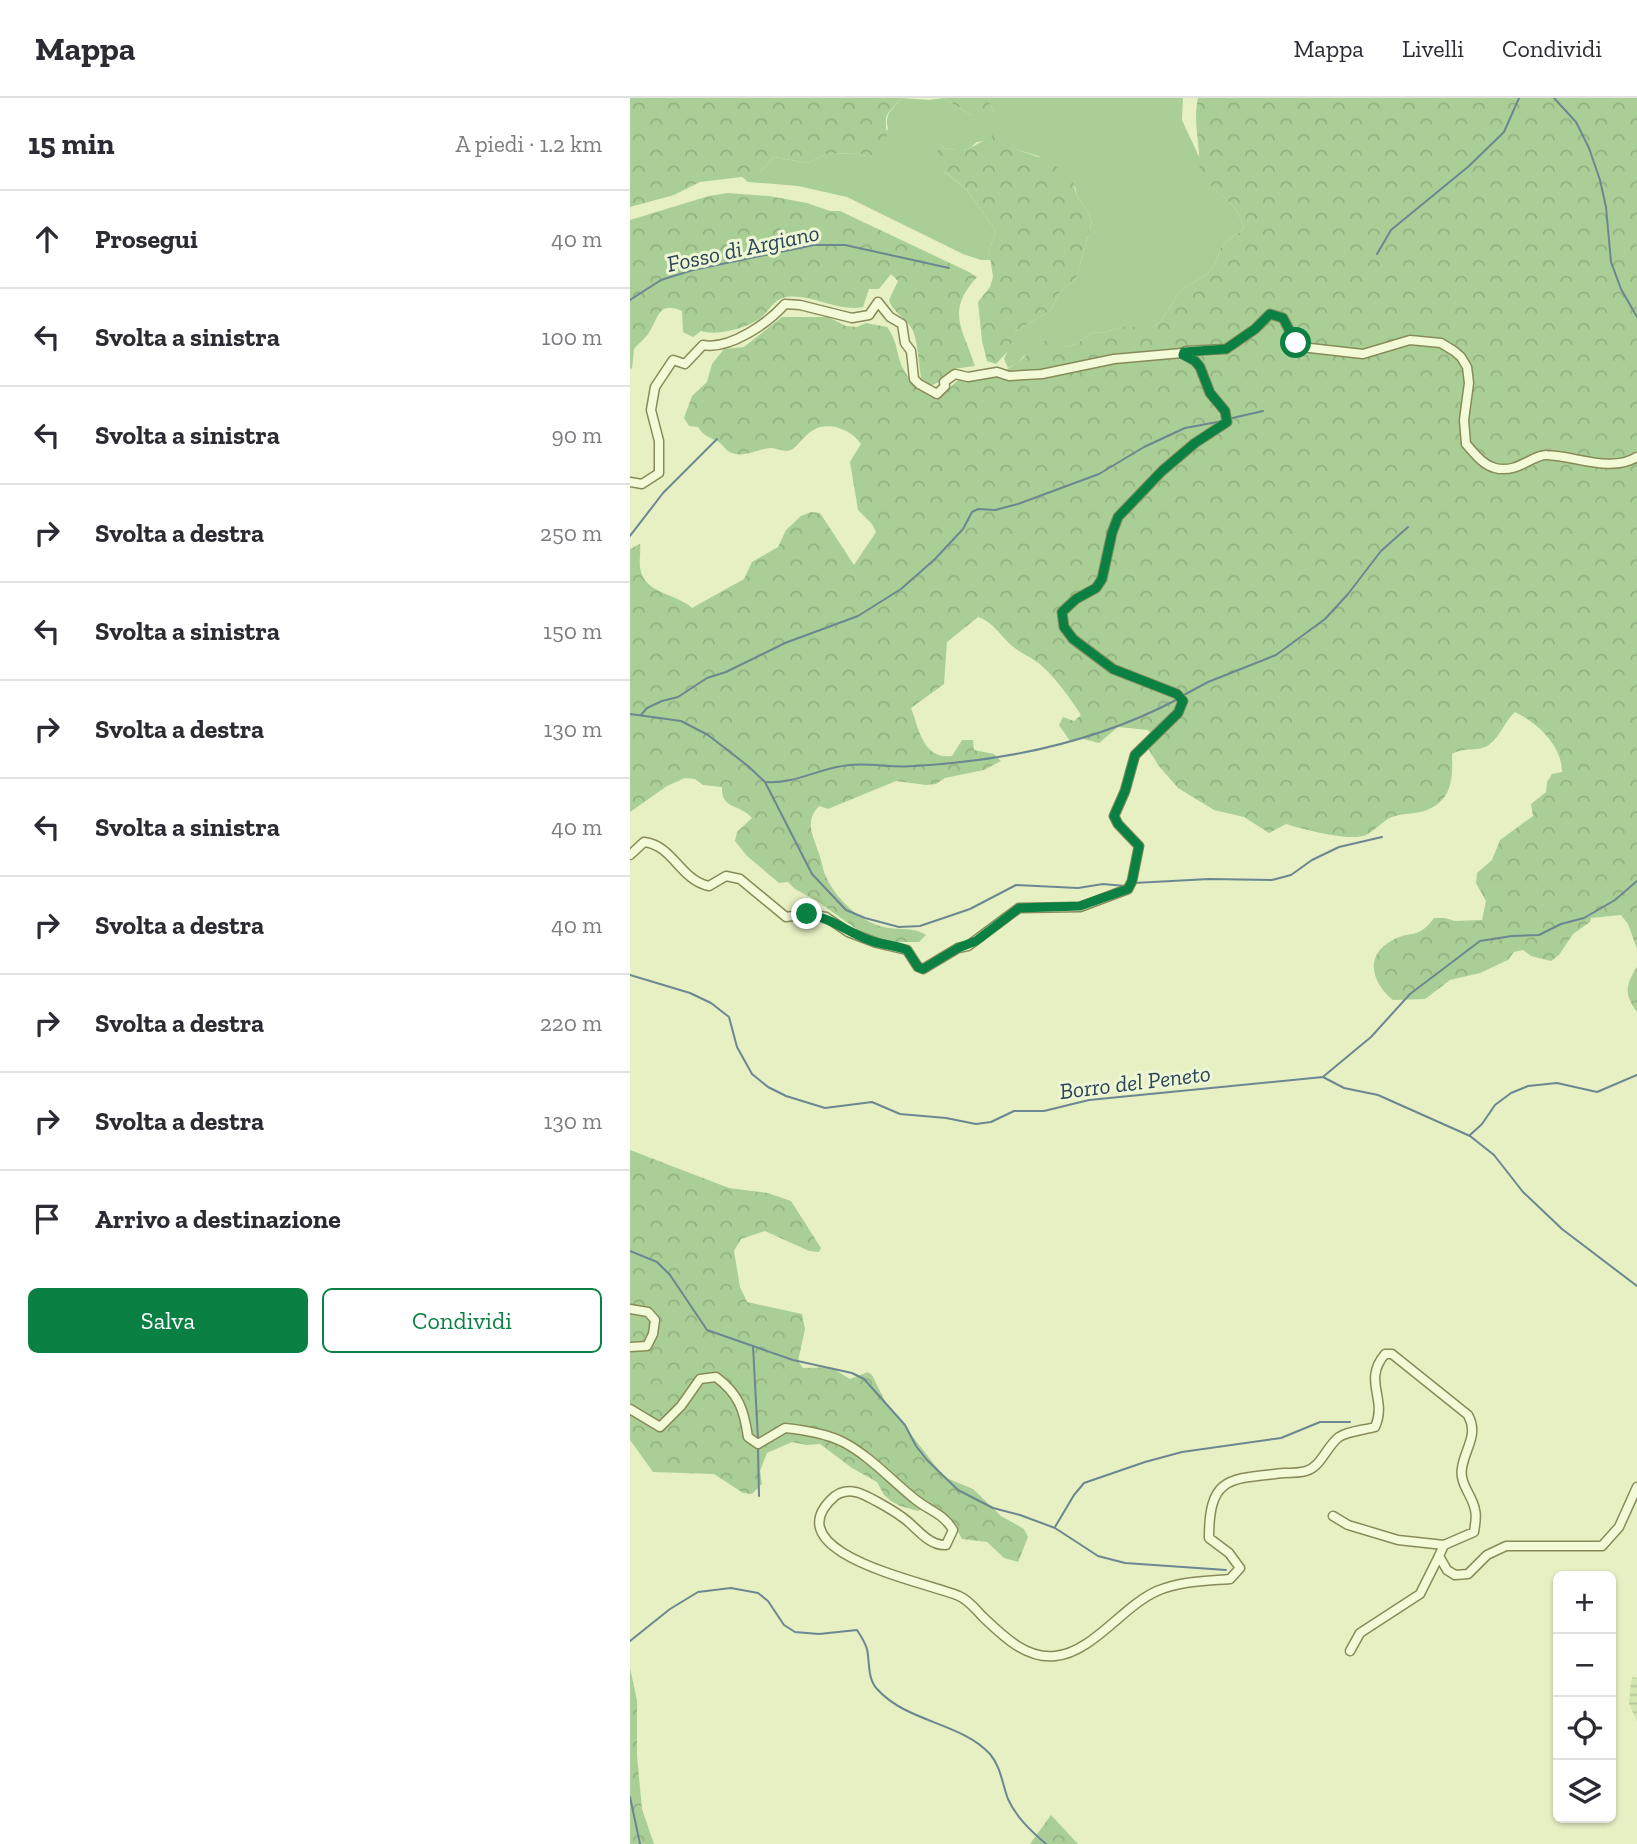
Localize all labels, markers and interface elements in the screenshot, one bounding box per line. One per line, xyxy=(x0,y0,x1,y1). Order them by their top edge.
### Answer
text: Mappa xyxy=(35,29,136,68)
text: Mappa xyxy=(1293,34,1364,63)
text: Livelli xyxy=(1402,34,1464,63)
text: Condividi xyxy=(1502,34,1602,63)
text: 15 min xyxy=(28,126,114,162)
text: A piedi · 1.2 km xyxy=(456,130,602,158)
water label: Fosso di Argiano xyxy=(664,218,822,278)
icon: ahead xyxy=(28,220,66,258)
text: Prosegui xyxy=(95,223,198,255)
text: 40 m xyxy=(551,225,602,253)
icon: left xyxy=(28,318,66,356)
text: Svolta a sinistra xyxy=(95,321,280,353)
text: 100 m xyxy=(542,323,602,351)
route start xyxy=(1280,327,1311,358)
icon: left xyxy=(28,416,66,454)
text: Svolta a sinistra xyxy=(95,419,280,451)
text: 90 m xyxy=(551,421,602,449)
icon: right xyxy=(28,514,66,552)
text: Svolta a destra xyxy=(95,517,264,549)
text: 250 m xyxy=(540,519,602,547)
icon: left xyxy=(28,612,66,650)
text: Svolta a sinistra xyxy=(95,615,280,647)
text: 150 m xyxy=(543,617,602,645)
icon: right xyxy=(28,710,66,748)
text: Svolta a destra xyxy=(95,713,264,745)
text: 130 m xyxy=(544,715,602,743)
icon: left xyxy=(28,808,66,846)
text: Svolta a sinistra xyxy=(95,811,280,843)
text: 40 m xyxy=(551,813,602,841)
route end xyxy=(791,898,822,929)
icon: right xyxy=(28,906,66,944)
text: Svolta a destra xyxy=(95,909,264,941)
text: 40 m xyxy=(551,911,602,939)
icon: right xyxy=(28,1004,66,1042)
text: Svolta a destra xyxy=(95,1007,264,1039)
text: 220 m xyxy=(540,1009,602,1037)
water label: Borro del Peneto xyxy=(1058,1059,1212,1105)
icon: right xyxy=(28,1102,66,1140)
text: Svolta a destra xyxy=(95,1105,264,1137)
text: 130 m xyxy=(544,1107,602,1135)
icon: arrive xyxy=(28,1200,66,1238)
text: Arrivo a destinazione xyxy=(95,1203,341,1235)
button: Salva xyxy=(28,1288,308,1353)
button: Condividi xyxy=(322,1288,602,1353)
map controls xyxy=(1553,1571,1616,1823)
button: + xyxy=(1553,1571,1616,1634)
button: − xyxy=(1553,1634,1616,1697)
button: locate xyxy=(1553,1697,1616,1760)
button: layers xyxy=(1553,1760,1616,1823)

